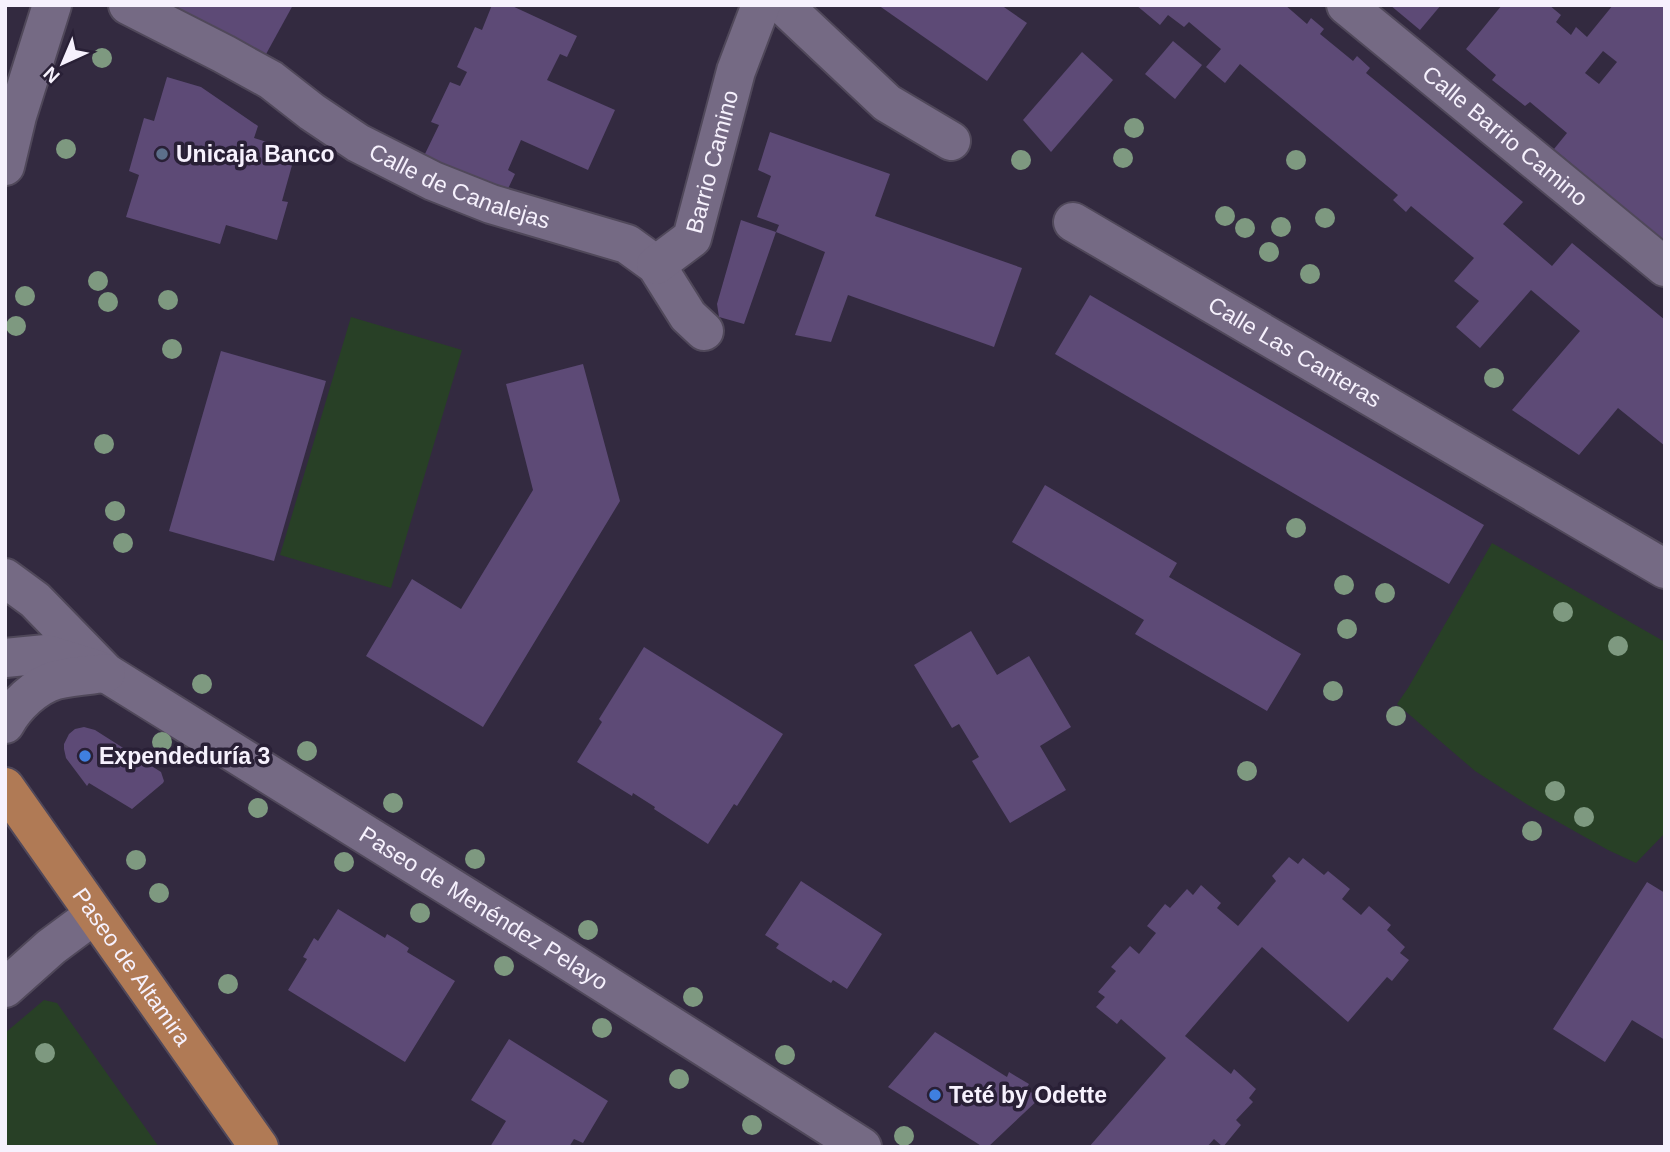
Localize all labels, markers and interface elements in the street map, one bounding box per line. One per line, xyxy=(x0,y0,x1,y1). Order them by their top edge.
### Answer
north arrow xyxy=(28,28,98,98)
street label: Calle Barrio Camino xyxy=(1417,60,1593,211)
text: N xyxy=(39,63,64,87)
street label: Barrio Camino xyxy=(681,87,743,236)
street label: Calle de Canalejas xyxy=(365,138,553,234)
place label: Unicaja Banco xyxy=(176,141,335,167)
marker: Unicaja Banco xyxy=(154,146,170,162)
street label: Calle Las Canteras xyxy=(1204,291,1386,413)
place label: Expendeduría 3 xyxy=(99,743,270,769)
marker: Expendeduría 3 xyxy=(77,748,93,764)
street label: Paseo de Menéndez Pelayo xyxy=(355,821,613,995)
street label: Paseo de Altamira xyxy=(67,883,196,1051)
place label: Teté by Odette xyxy=(949,1082,1107,1108)
marker: Teté by Odette xyxy=(927,1087,943,1103)

